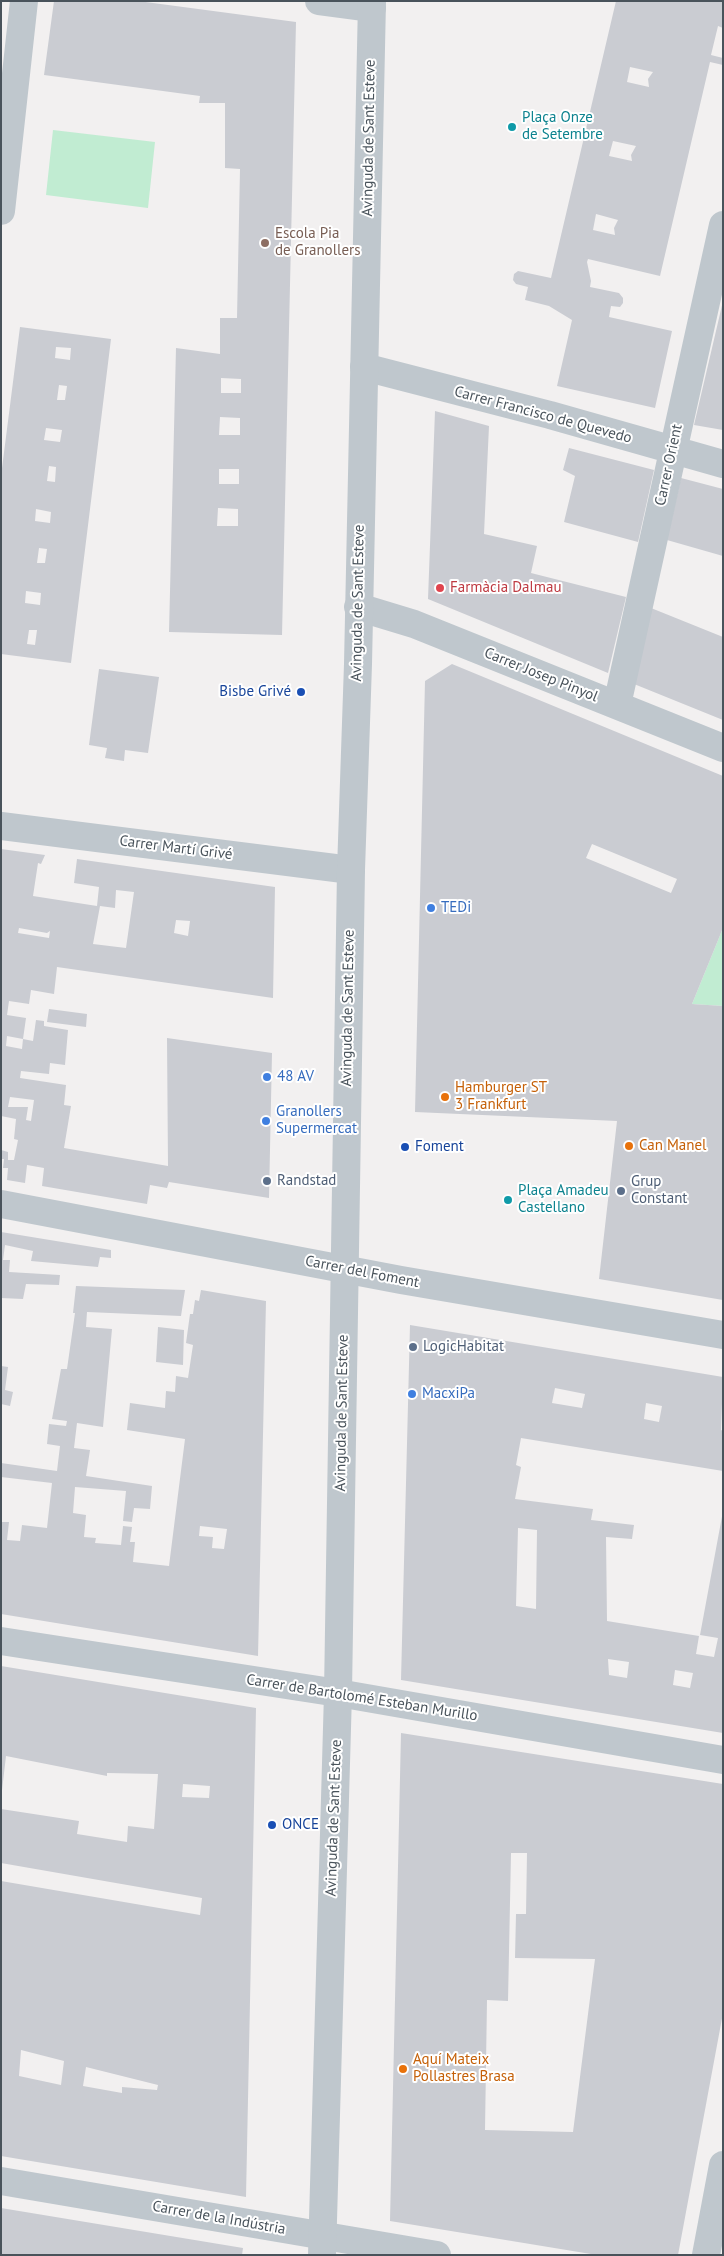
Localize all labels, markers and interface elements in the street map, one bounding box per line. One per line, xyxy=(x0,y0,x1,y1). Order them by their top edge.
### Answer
street label: Avinguda de Sant Esteve xyxy=(359,59,379,217)
place label: Plaça Onze de Setembre xyxy=(522,109,603,144)
marker: Plaça Onze de Setembre xyxy=(506,121,518,133)
place label: Escola Pia de Granollers xyxy=(275,225,360,260)
marker: Escola Pia de Granollers xyxy=(259,237,271,249)
street label: Carrer Francisco de Quevedo xyxy=(452,383,634,447)
street label: Carrer Orient xyxy=(652,423,686,507)
street label: Avinguda de Sant Esteve xyxy=(348,524,368,682)
place label: Farmàcia Dalmau xyxy=(450,579,561,597)
marker: Farmàcia Dalmau xyxy=(434,582,446,594)
street label: Carrer Josep Pinyol xyxy=(482,644,600,706)
place label: Bisbe Grivé xyxy=(219,683,291,701)
marker: Bisbe Grivé xyxy=(295,686,307,698)
street label: Carrer Martí Grivé xyxy=(119,832,233,864)
place label: TEDi xyxy=(441,899,471,917)
marker: TEDi xyxy=(425,902,437,914)
street label: Avinguda de Sant Esteve xyxy=(338,929,358,1087)
place label: 48 AV xyxy=(277,1068,314,1086)
marker: 48 AV xyxy=(261,1071,273,1083)
place label: Hamburger ST 3 Frankfurt xyxy=(455,1079,547,1114)
marker: Hamburger ST 3 Frankfurt xyxy=(439,1091,451,1103)
place label: Granollers Supermercat xyxy=(276,1103,357,1138)
marker: Granollers Supermercat xyxy=(260,1115,272,1127)
place label: Can Manel xyxy=(639,1137,706,1155)
place label: Foment xyxy=(415,1138,464,1156)
marker: Can Manel xyxy=(623,1140,635,1152)
marker: Foment xyxy=(399,1141,411,1153)
place label: Randstad xyxy=(277,1172,336,1190)
place label: Grup Constant xyxy=(631,1173,687,1208)
marker: Randstad xyxy=(261,1175,273,1187)
place label: Plaça Amadeu Castellano xyxy=(518,1182,609,1217)
marker: Grup Constant xyxy=(615,1185,627,1197)
marker: Plaça Amadeu Castellano xyxy=(502,1194,514,1206)
street label: Carrer del Foment xyxy=(304,1252,420,1292)
street label: Avinguda de Sant Esteve xyxy=(332,1334,352,1492)
place label: LogicHabitat xyxy=(423,1338,504,1356)
marker: LogicHabitat xyxy=(407,1341,419,1353)
place label: MacxiPa xyxy=(422,1385,475,1403)
marker: MacxiPa xyxy=(406,1388,418,1400)
street label: Carrer de Bartolomé Esteban Murillo xyxy=(245,1671,479,1725)
street label: Avinguda de Sant Esteve xyxy=(322,1739,346,1897)
place label: ONCE xyxy=(282,1816,319,1834)
marker: ONCE xyxy=(266,1819,278,1831)
place label: Aquí Mateix Pollastres Brasa xyxy=(413,2051,515,2086)
marker: Aquí Mateix Pollastres Brasa xyxy=(397,2063,409,2075)
street label: Carrer de la Indústria xyxy=(151,2197,287,2239)

